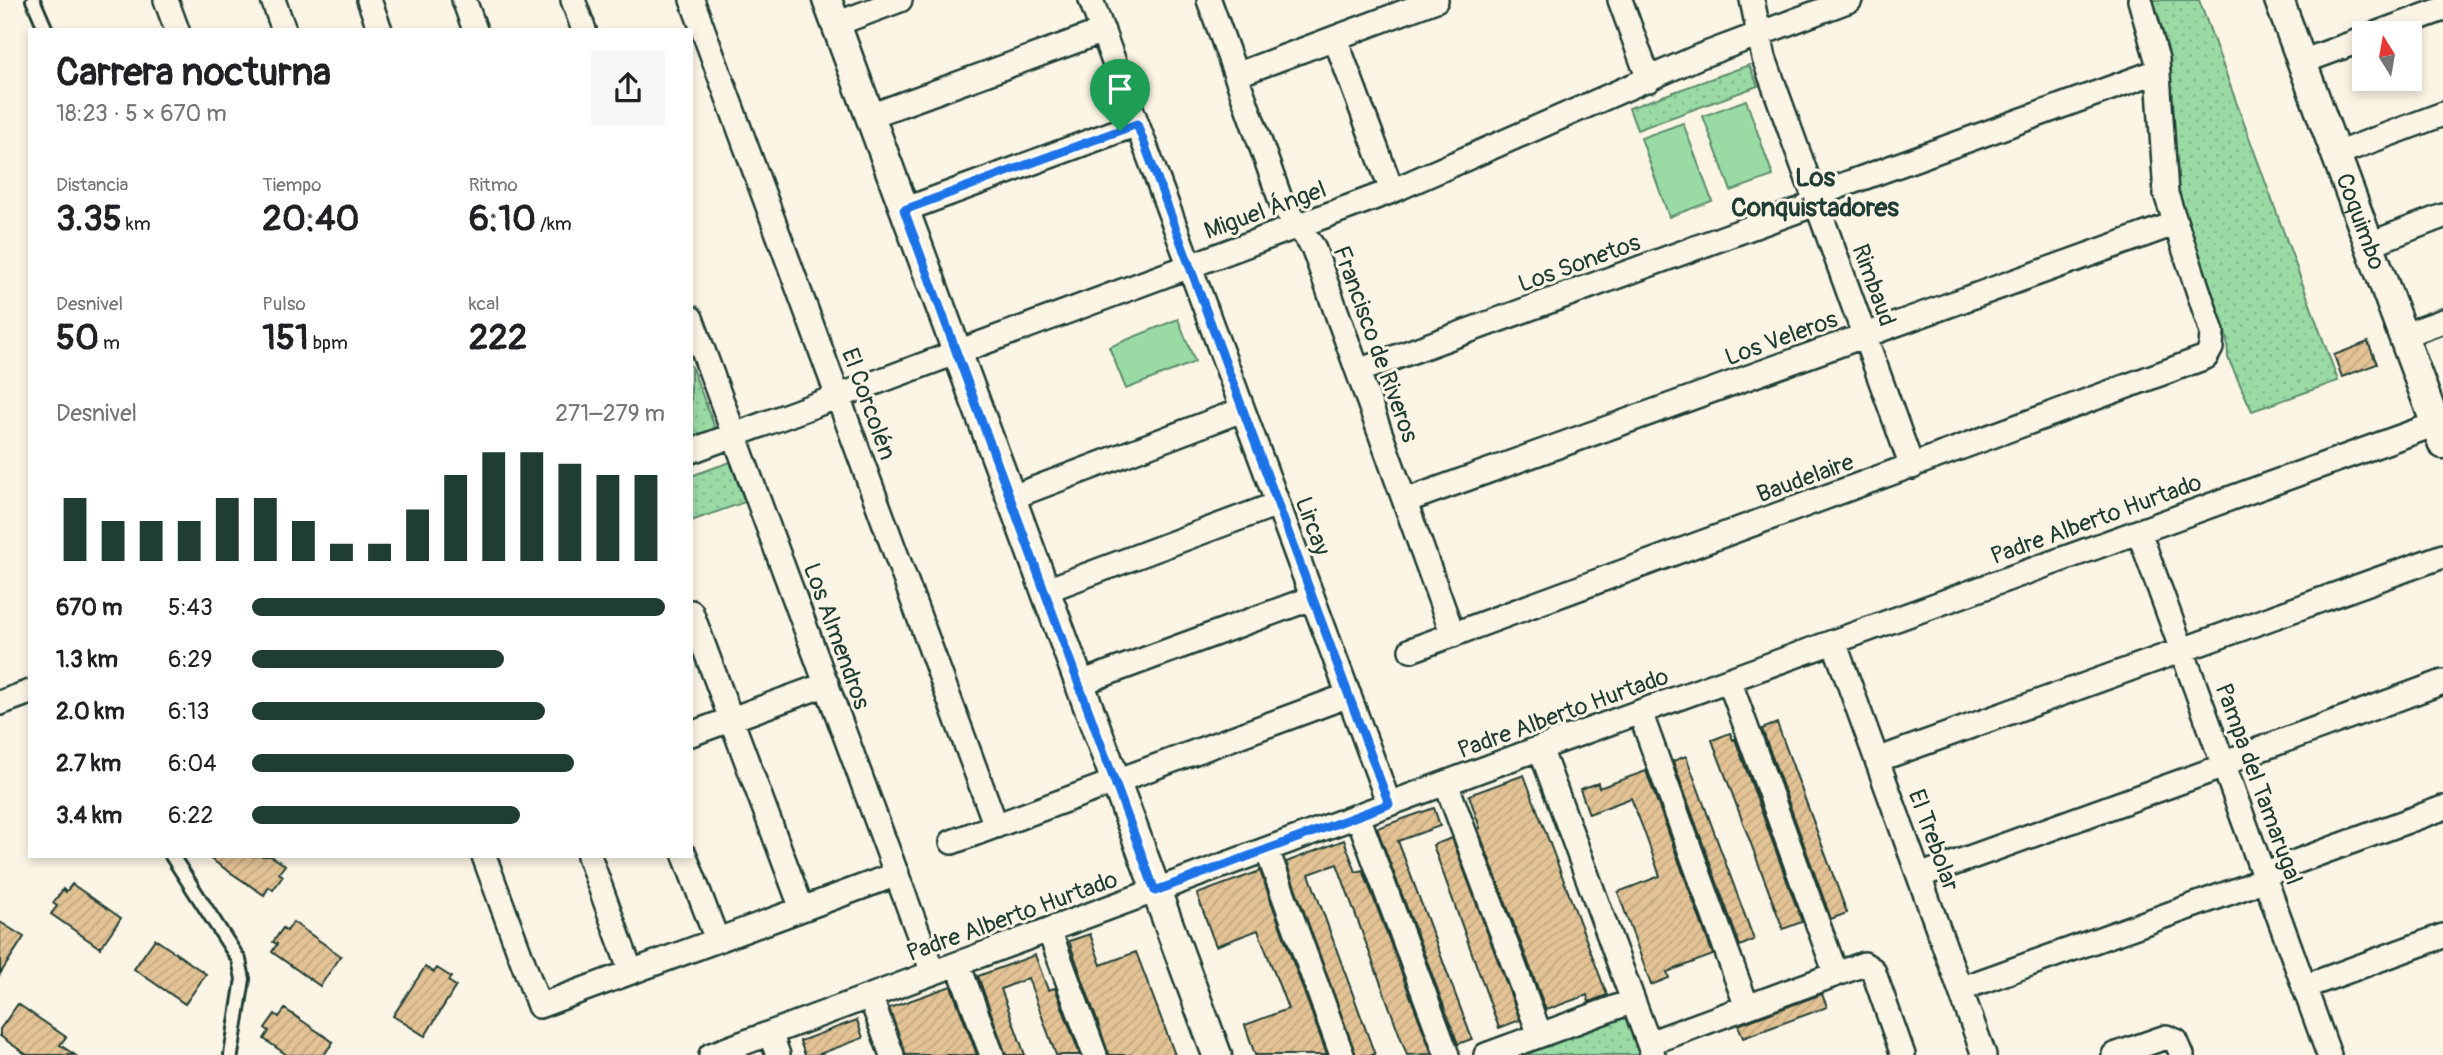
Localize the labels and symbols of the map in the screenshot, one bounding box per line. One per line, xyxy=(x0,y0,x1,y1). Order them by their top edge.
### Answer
north arrow xyxy=(2352,21,2422,91)
pin xyxy=(1090,59,1150,131)
district label: Los Conquistadores xyxy=(1731,162,1899,224)
street label: Coquimbo xyxy=(2329,169,2391,274)
street label: Miguel Ángel xyxy=(1200,175,1330,246)
street label: Los Sonetos xyxy=(1514,228,1644,299)
street label: Rimbaud xyxy=(1845,240,1902,330)
street label: Francisco de Riveros xyxy=(1327,242,1425,447)
street label: Los Veleros xyxy=(1721,305,1842,372)
street label: El Corcolén xyxy=(835,344,902,464)
street label: Baudelaire xyxy=(1753,447,1858,509)
street label: Padre Alberto Hurtado xyxy=(1987,468,2206,571)
street label: Lircay xyxy=(1289,493,1336,559)
street label: Los Almendros xyxy=(797,559,876,713)
street label: Padre Alberto Hurtado xyxy=(1454,662,1673,765)
street label: Pampa del Tamarugal xyxy=(2209,679,2308,889)
street label: El Trebolar xyxy=(1902,785,1965,895)
street label: Padre Alberto Hurtado xyxy=(903,865,1122,968)

